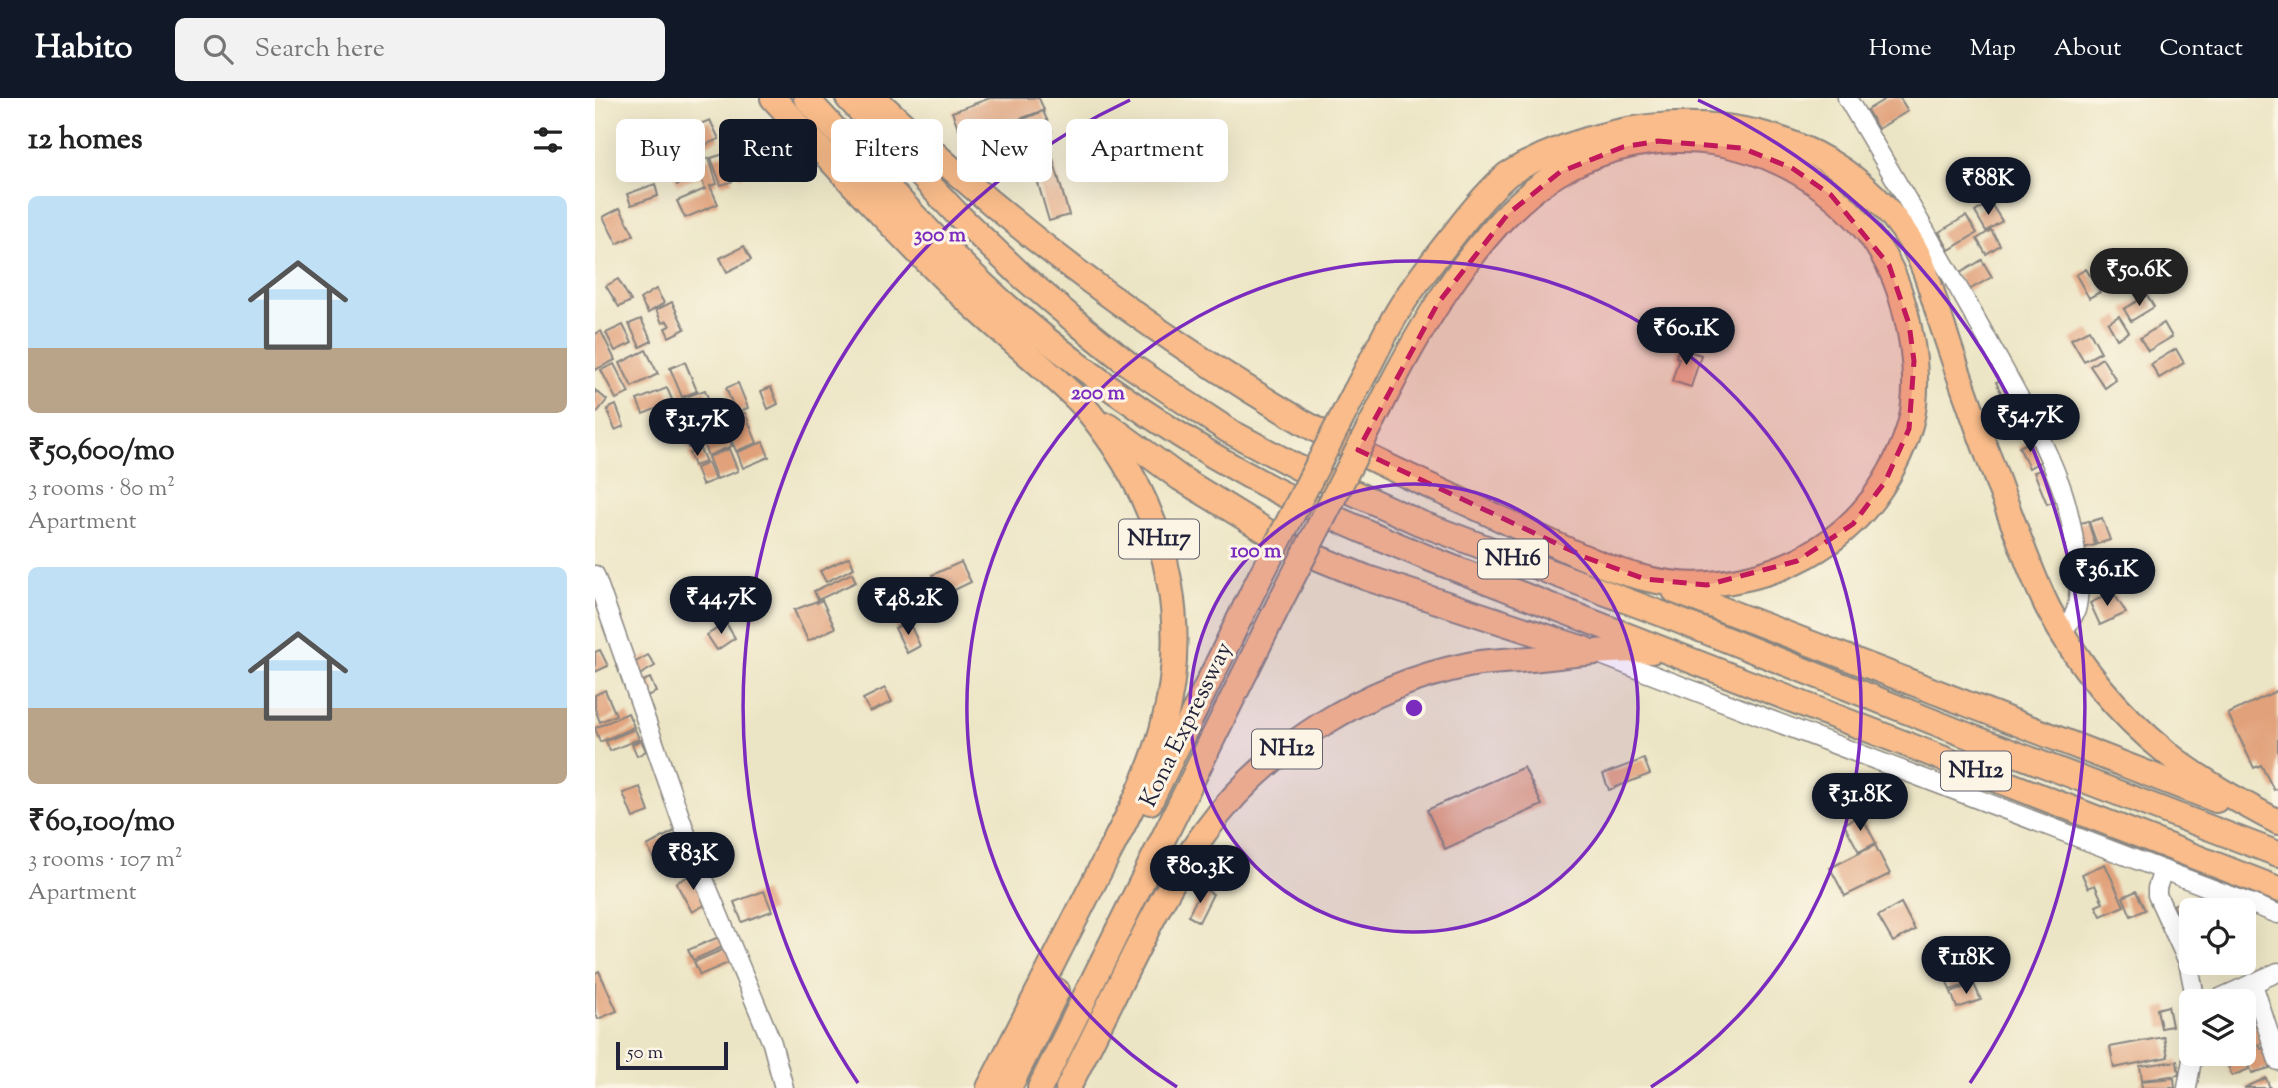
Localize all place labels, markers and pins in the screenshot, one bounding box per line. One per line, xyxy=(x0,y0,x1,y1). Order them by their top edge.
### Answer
pin: ₹88K xyxy=(1947,158,2029,217)
pin: ₹50.6K xyxy=(2082,248,2196,308)
pin: ₹60.1K xyxy=(1629,308,1743,367)
pin: ₹54.7K xyxy=(1973,394,2087,454)
pin: ₹31.7K xyxy=(640,398,754,458)
pin: ₹36.1K xyxy=(2050,548,2164,608)
pin: ₹44.7K xyxy=(664,576,778,636)
pin: ₹48.2K xyxy=(851,578,965,637)
centre of rings xyxy=(1402,696,1426,720)
pin: ₹31.8K xyxy=(1803,774,1917,833)
pin: ₹83K xyxy=(652,832,734,892)
pin: ₹80.3K xyxy=(1143,846,1257,905)
pin: ₹118K xyxy=(1917,936,2015,996)

